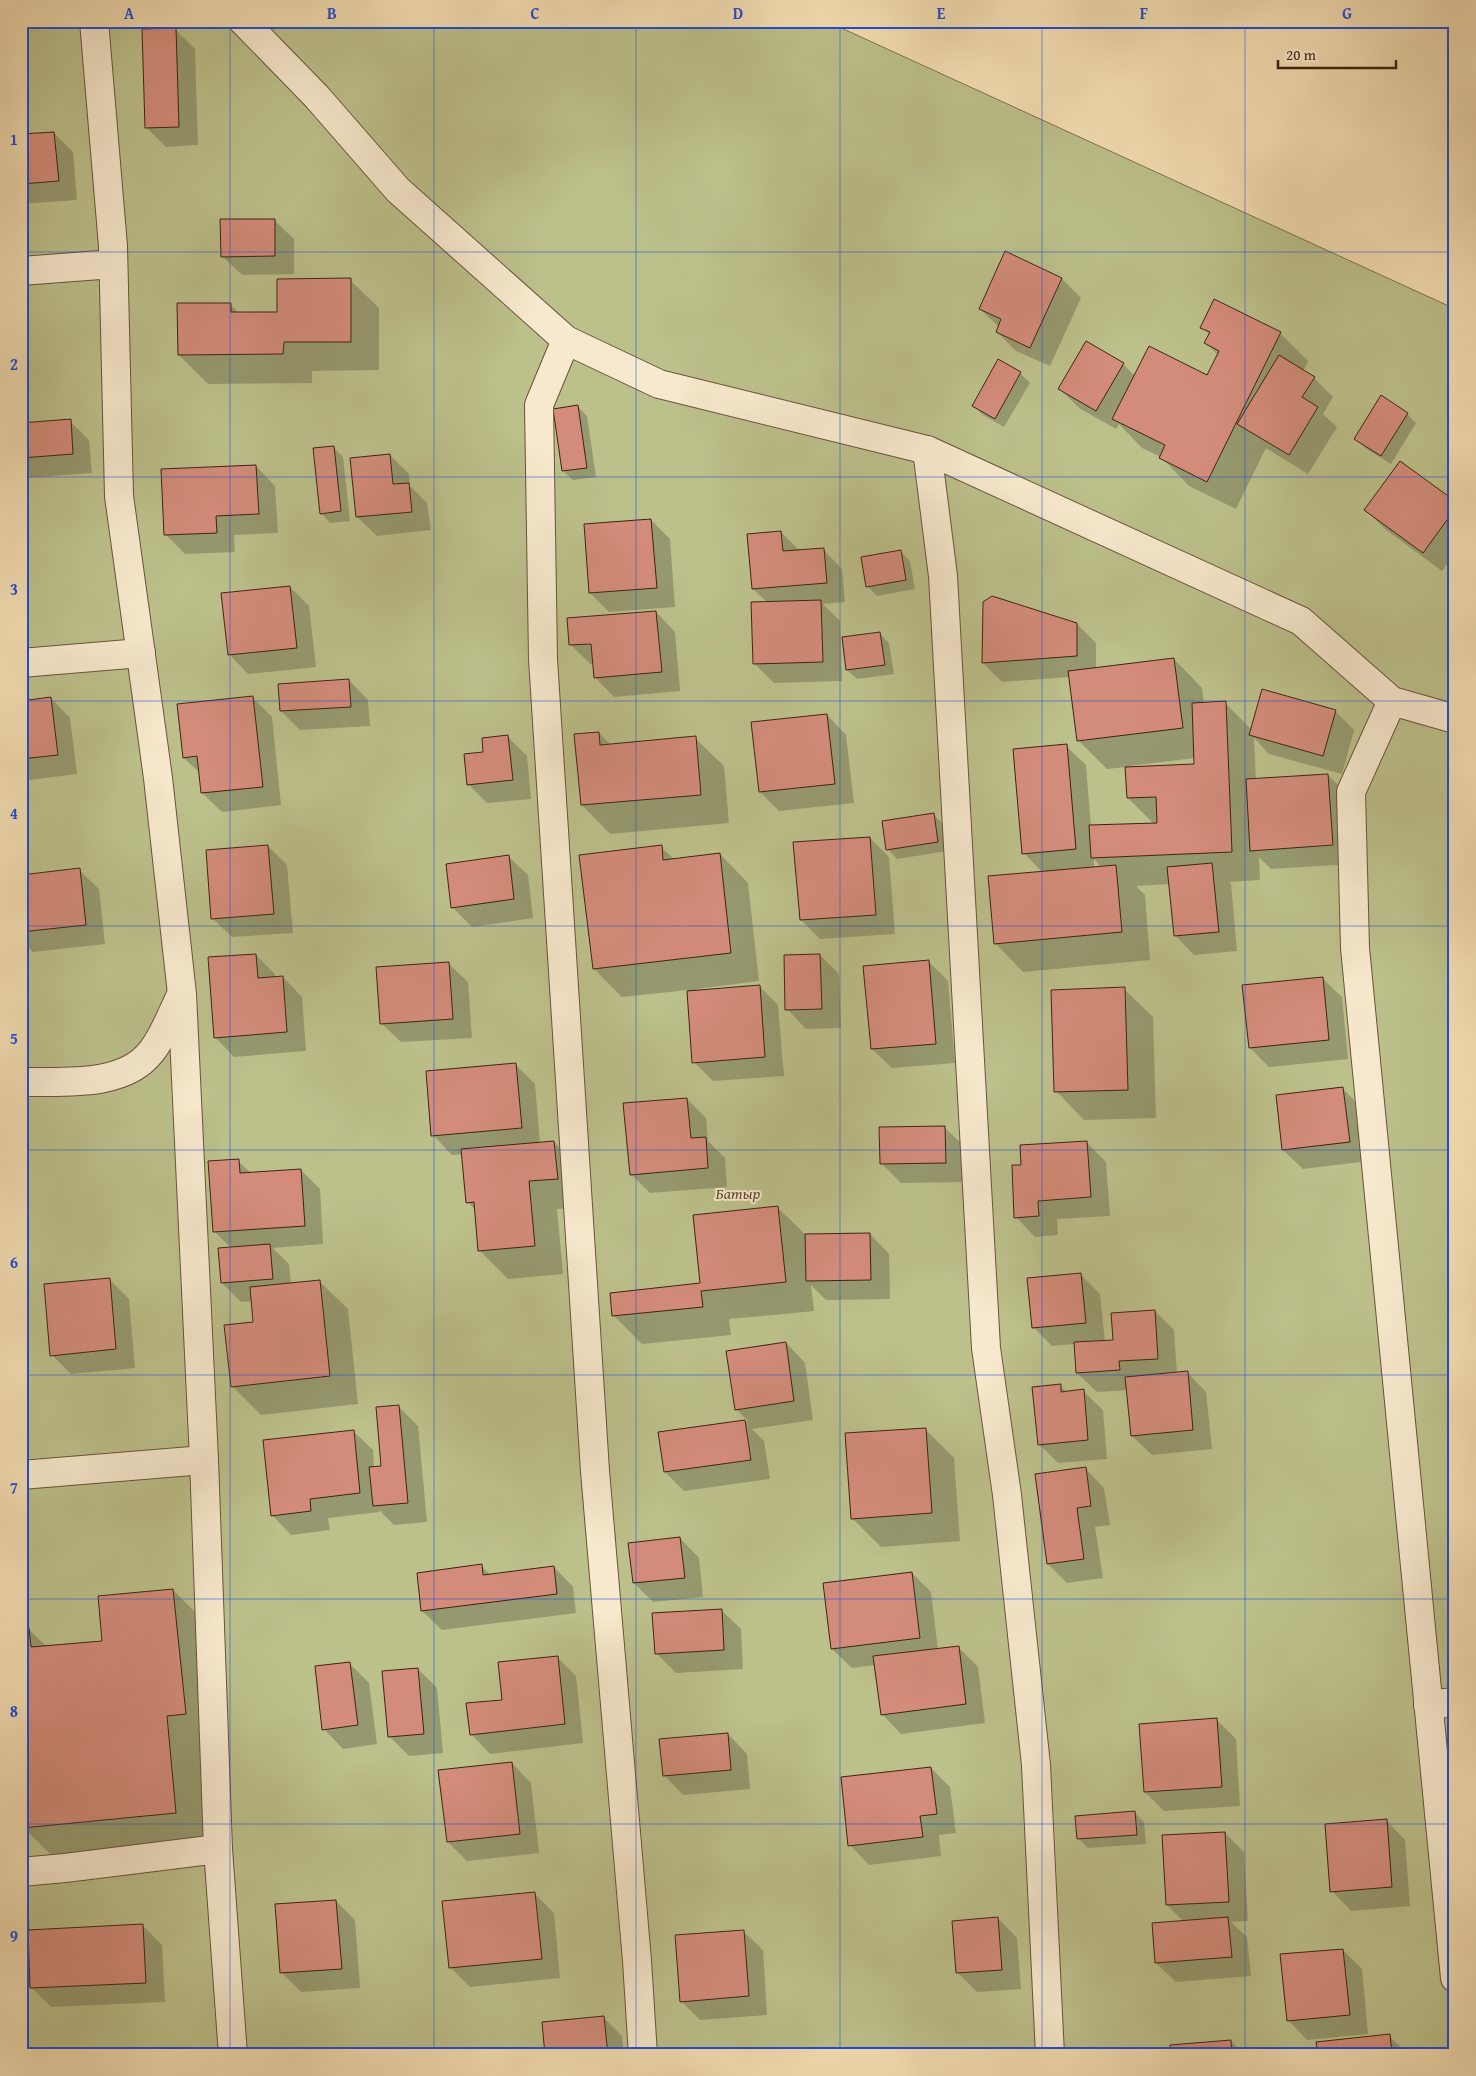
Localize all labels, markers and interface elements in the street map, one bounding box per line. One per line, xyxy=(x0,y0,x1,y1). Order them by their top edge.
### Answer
text: A xyxy=(124,1,135,25)
text: B xyxy=(327,1,337,25)
text: C xyxy=(530,1,540,25)
text: D xyxy=(733,1,743,25)
text: E xyxy=(937,1,946,25)
text: F xyxy=(1140,1,1148,25)
text: G xyxy=(1342,1,1352,25)
scale bar xyxy=(1278,38,1396,70)
text: 20 m xyxy=(1286,44,1317,65)
text: 1 xyxy=(10,127,18,151)
text: 2 xyxy=(10,352,18,376)
text: 3 xyxy=(10,577,18,601)
text: 4 xyxy=(10,801,18,825)
text: 5 xyxy=(10,1026,18,1050)
park label: Батыр xyxy=(716,1181,761,1205)
text: 6 xyxy=(10,1250,18,1274)
text: 7 xyxy=(10,1475,18,1499)
text: 8 xyxy=(10,1699,18,1723)
text: 9 xyxy=(10,1924,18,1948)

